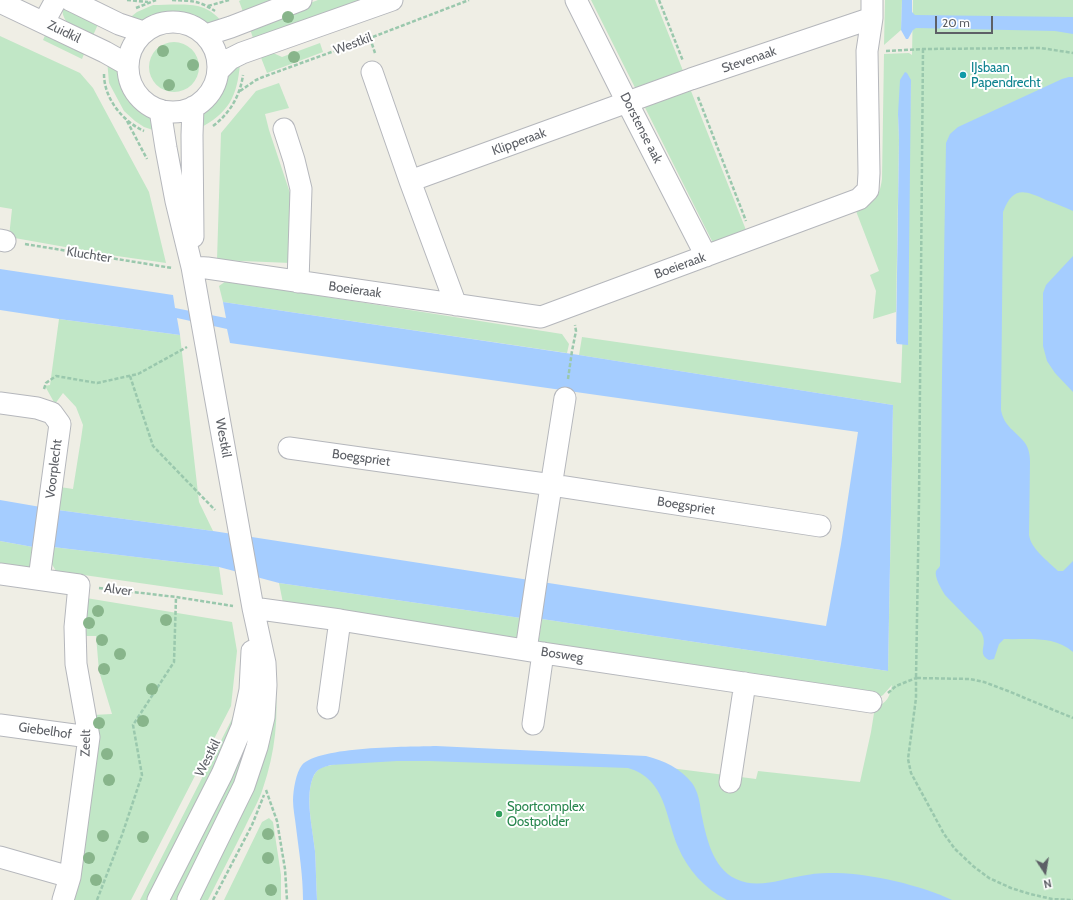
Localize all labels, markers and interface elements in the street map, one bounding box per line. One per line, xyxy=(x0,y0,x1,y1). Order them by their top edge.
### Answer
scale bar xyxy=(937,8,995,34)
text: 20 m xyxy=(942,15,970,30)
street label: Zuidkil xyxy=(45,17,83,47)
street label: Westkil xyxy=(332,30,374,58)
street label: Stevenaak xyxy=(720,43,778,77)
place label: IJsbaan Papendrecht xyxy=(971,60,1041,91)
marker: IJsbaan Papendrecht xyxy=(958,70,968,80)
street label: Dorstense aak xyxy=(616,90,666,166)
street label: Klipperaak xyxy=(490,125,548,159)
street label: Kluchter xyxy=(65,244,113,266)
street label: Boeieraak xyxy=(652,250,708,282)
street label: Boeieraak xyxy=(328,279,382,301)
street label: Westkil xyxy=(212,417,234,459)
street label: Voorplecht xyxy=(43,438,65,500)
street label: Boegspriet xyxy=(331,446,391,470)
street label: Boegspriet xyxy=(656,494,716,518)
street label: Alver xyxy=(103,581,133,599)
street label: Bosweg xyxy=(540,644,584,666)
street label: Giebelhof xyxy=(17,720,73,742)
street label: Zeelt xyxy=(78,729,94,757)
street label: Westkil xyxy=(192,737,224,779)
place label: Sportcomplex Oostpolder xyxy=(507,799,585,830)
marker: Sportcomplex Oostpolder xyxy=(494,809,504,819)
north arrow xyxy=(1025,852,1065,892)
text: N xyxy=(1042,876,1053,891)

